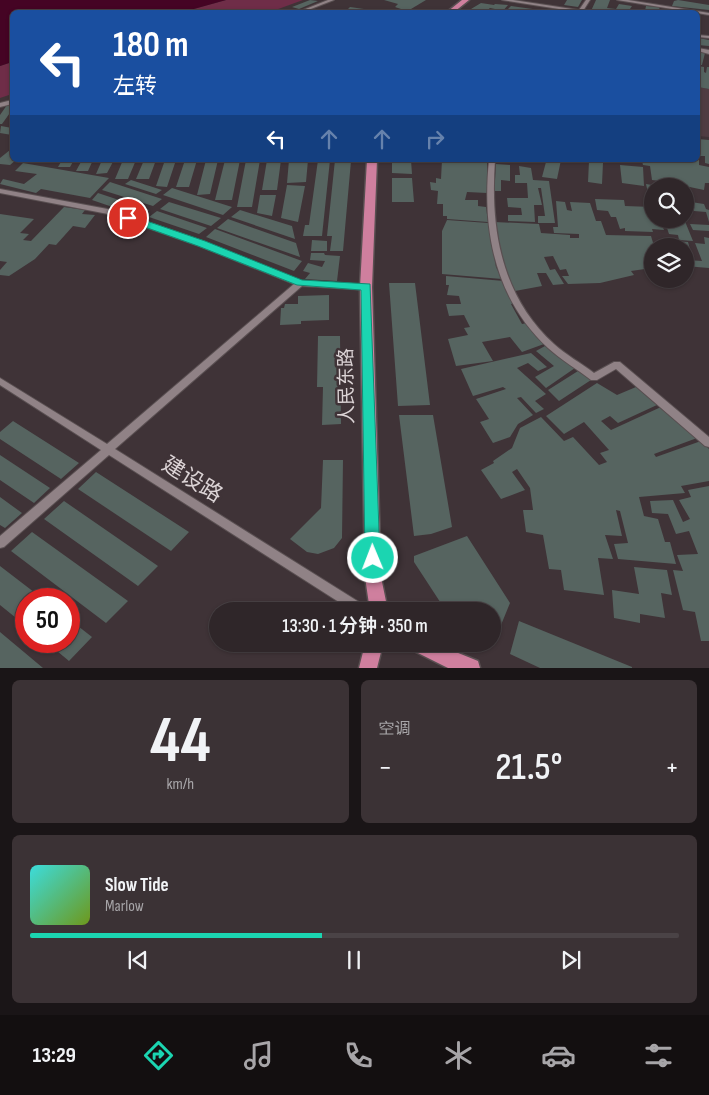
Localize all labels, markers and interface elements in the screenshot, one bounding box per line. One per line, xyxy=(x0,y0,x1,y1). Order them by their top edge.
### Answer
text: 180 m xyxy=(113,24,189,67)
icon: left xyxy=(30,30,95,95)
text: 左转 xyxy=(113,73,157,100)
icon: left xyxy=(262,125,290,153)
icon: ahead xyxy=(315,125,343,153)
icon: ahead xyxy=(368,125,396,153)
icon: right xyxy=(421,125,449,153)
map controls xyxy=(644,178,694,288)
button: search xyxy=(644,178,694,228)
pin xyxy=(107,197,149,239)
icon: arrive xyxy=(114,204,142,232)
button: layers xyxy=(644,238,694,288)
street label: 人民东路 xyxy=(335,348,359,424)
street label: 建设路 xyxy=(157,451,227,509)
position arrow xyxy=(346,531,398,583)
speed limit sign: 50 xyxy=(15,588,80,653)
text: 13:30 · 1 分钟 · 350 m xyxy=(282,615,428,638)
text: 44 xyxy=(150,703,211,781)
text: 空调 xyxy=(379,720,411,739)
text: 21.5° xyxy=(495,745,562,790)
text: − xyxy=(379,751,392,784)
text: + xyxy=(665,751,679,784)
text: km/h xyxy=(166,775,194,794)
text: Slow Tide xyxy=(105,874,169,897)
text: Marlow xyxy=(105,897,144,916)
icon: previous xyxy=(124,946,152,974)
icon: pause xyxy=(340,946,368,974)
icon: next xyxy=(557,946,585,974)
icon: directions xyxy=(141,1038,176,1073)
icon: music xyxy=(241,1038,276,1073)
icon: phone xyxy=(341,1038,376,1073)
icon: climate xyxy=(441,1038,476,1073)
icon: car xyxy=(541,1038,576,1073)
icon: filters xyxy=(641,1038,676,1073)
text: 13:29 xyxy=(33,1042,76,1069)

